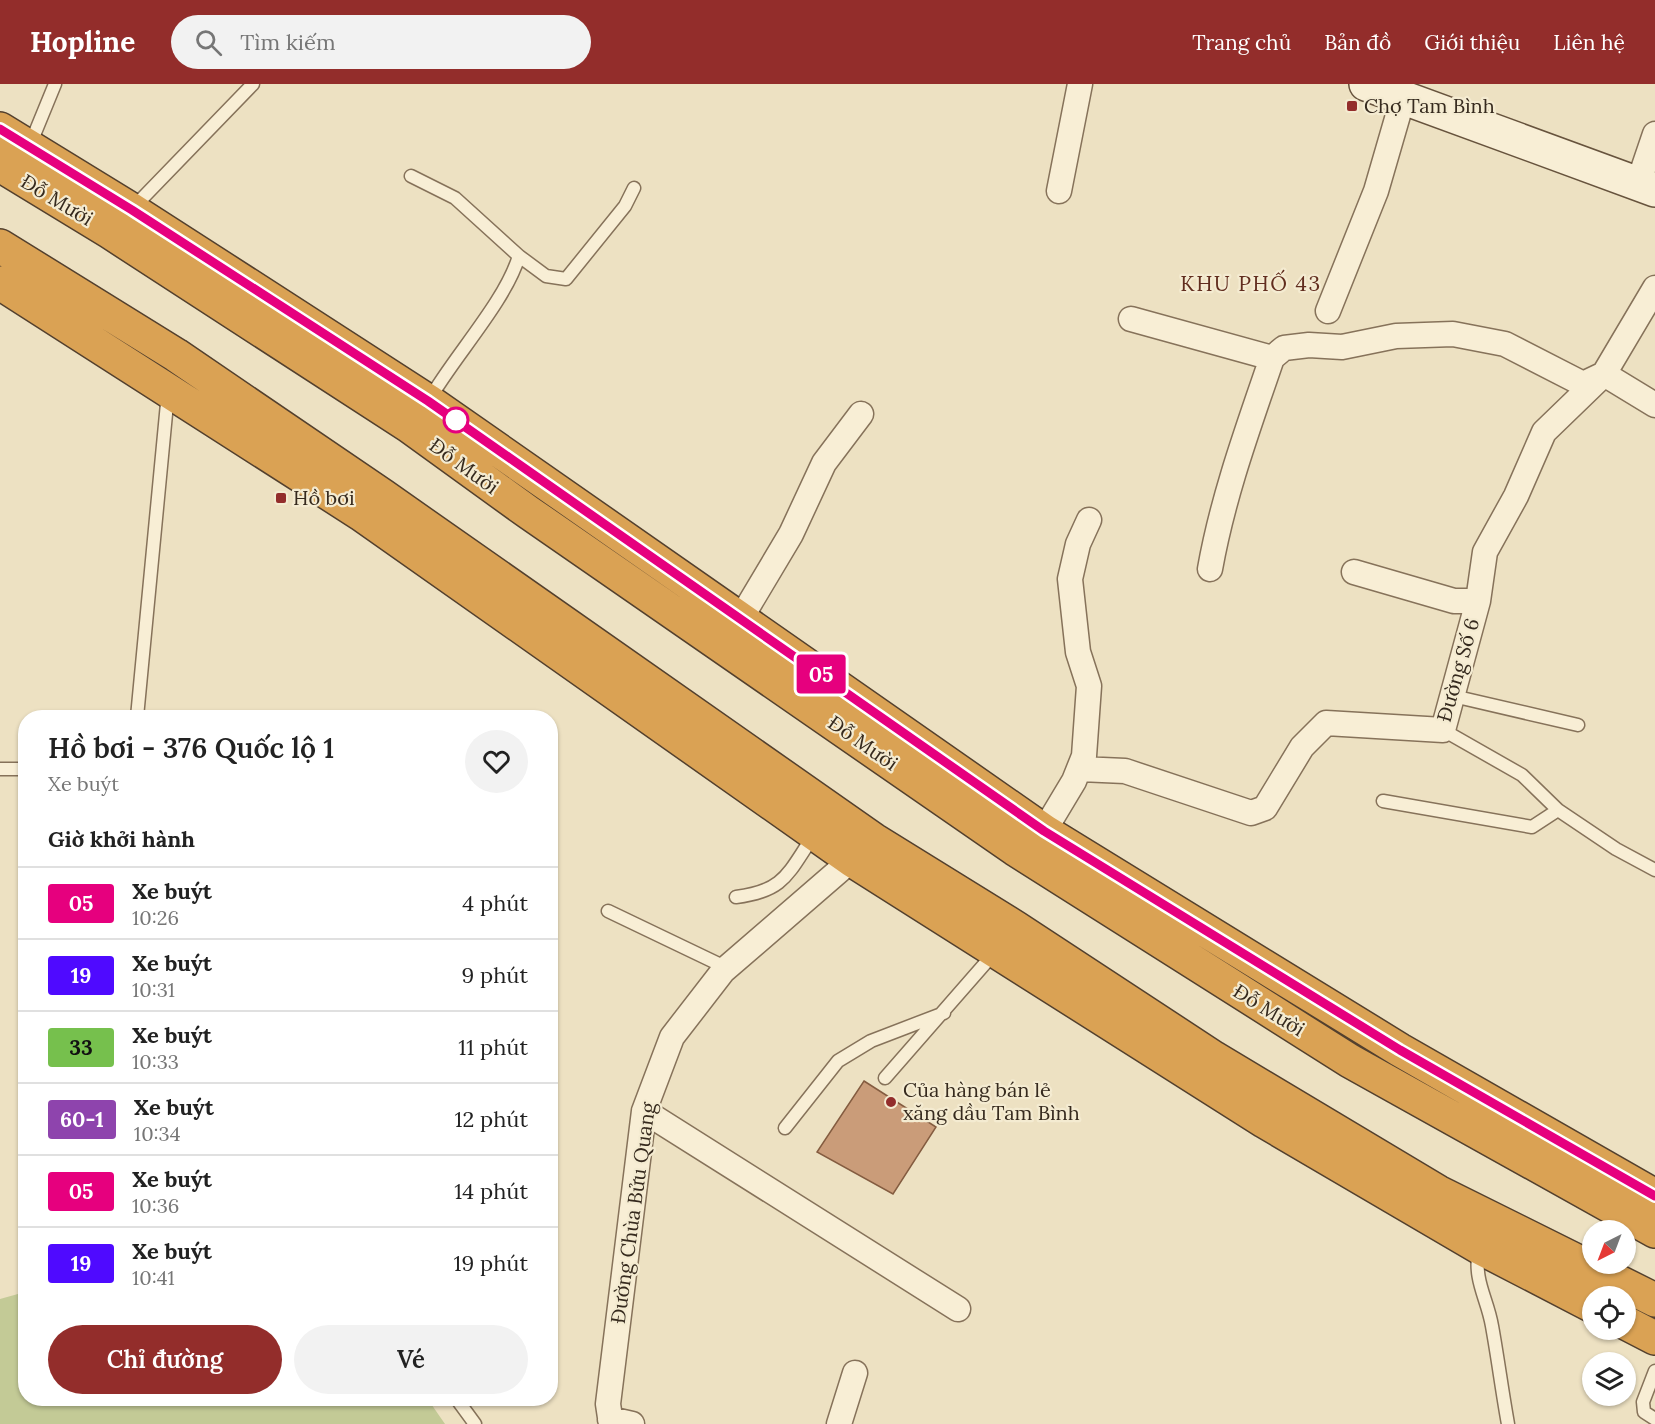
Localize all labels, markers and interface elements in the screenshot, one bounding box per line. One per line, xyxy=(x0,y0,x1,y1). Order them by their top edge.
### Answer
search box xyxy=(171,15,591,69)
text: Hopline xyxy=(30,24,135,60)
icon: search xyxy=(192,26,225,59)
text: Tìm kiếm xyxy=(240,28,336,56)
text: Trang chủ xyxy=(1192,29,1291,56)
text: Bản đồ xyxy=(1324,29,1391,56)
text: Giới thiệu xyxy=(1424,29,1520,56)
text: Liên hệ xyxy=(1553,29,1625,56)
place label: Chợ Tam Bình xyxy=(1364,93,1495,118)
marker: Chợ Tam Bình xyxy=(1345,99,1359,113)
street label: Đỗ Mười xyxy=(17,168,98,231)
district label: KHU PHỐ 43 xyxy=(1180,269,1322,297)
unlabelled marker xyxy=(443,407,469,433)
street label: Đỗ Mười xyxy=(425,432,504,499)
place label: Hồ bơi xyxy=(293,485,355,510)
marker: Hồ bơi xyxy=(274,491,288,505)
street label: Đường Số 6 xyxy=(1431,615,1484,725)
line badge: 05 xyxy=(794,654,848,694)
text: 05 xyxy=(809,661,833,688)
street label: Đỗ Mười xyxy=(824,710,903,776)
text: Hồ bơi - 376 Quốc lộ 1 xyxy=(48,730,334,766)
button: heart xyxy=(465,730,528,793)
text: Xe buýt xyxy=(48,771,119,796)
text: Giờ khởi hành xyxy=(48,825,195,853)
text: Xe buýt xyxy=(132,877,212,905)
text: 4 phút xyxy=(462,889,528,917)
text: 05 xyxy=(69,890,93,917)
text: 10:26 xyxy=(132,905,179,930)
text: Xe buýt xyxy=(132,949,212,977)
text: 9 phút xyxy=(462,961,528,989)
text: 19 xyxy=(71,962,91,989)
text: 10:31 xyxy=(132,977,175,1002)
street label: Đỗ Mười xyxy=(1229,978,1310,1041)
text: Xe buýt xyxy=(132,1021,212,1049)
text: 11 phút xyxy=(458,1033,528,1061)
text: 33 xyxy=(69,1034,93,1061)
text: 10:33 xyxy=(132,1049,179,1074)
place label: Của hàng bán lẻ xăng dầu Tam Bình xyxy=(903,1077,1080,1125)
text: Xe buýt xyxy=(134,1093,214,1121)
marker: Của hàng bán lẻ xăng dầu Tam Bình xyxy=(884,1095,898,1109)
street label: Đường Chùa Bửu Quang xyxy=(605,1100,661,1325)
text: 12 phút xyxy=(454,1105,528,1133)
text: 60-1 xyxy=(60,1106,104,1133)
text: 10:34 xyxy=(134,1121,181,1146)
text: Xe buýt xyxy=(132,1165,212,1193)
text: 14 phút xyxy=(454,1177,528,1205)
text: 05 xyxy=(69,1178,93,1205)
text: 10:36 xyxy=(132,1193,179,1218)
north arrow xyxy=(1582,1220,1636,1274)
map controls xyxy=(1582,1220,1636,1406)
text: Xe buýt xyxy=(132,1237,212,1265)
text: 19 phút xyxy=(454,1249,528,1277)
text: 19 xyxy=(71,1250,91,1277)
text: 10:41 xyxy=(132,1265,175,1290)
button: locate xyxy=(1582,1286,1636,1340)
button: Chỉ đường xyxy=(48,1325,282,1394)
button: Vé xyxy=(294,1325,528,1394)
button: layers xyxy=(1582,1352,1636,1406)

